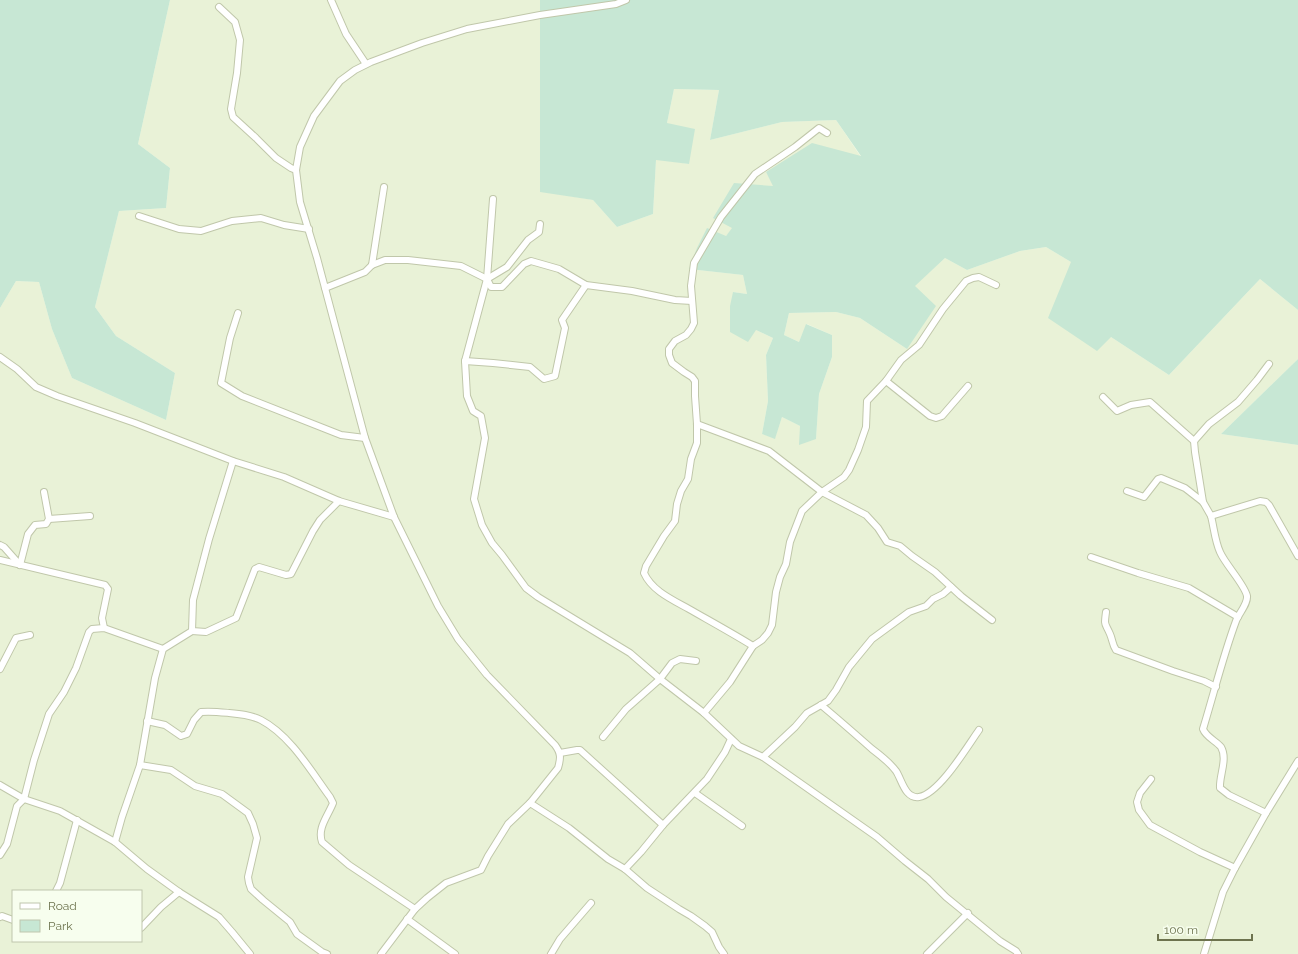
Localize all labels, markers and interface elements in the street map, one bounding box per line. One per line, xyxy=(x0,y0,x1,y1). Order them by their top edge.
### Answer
legend xyxy=(12,890,142,942)
text: Road xyxy=(48,899,77,913)
scale bar xyxy=(1158,916,1252,942)
text: Park xyxy=(48,919,73,933)
text: 100 m xyxy=(1164,923,1198,937)

